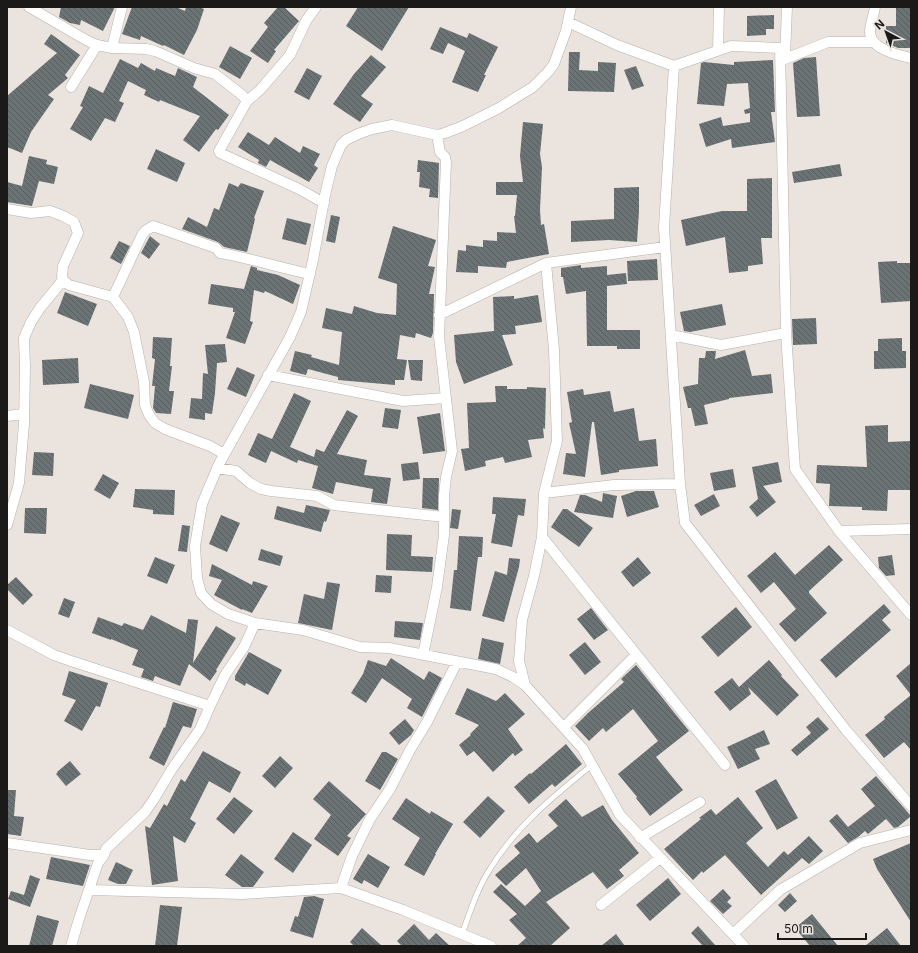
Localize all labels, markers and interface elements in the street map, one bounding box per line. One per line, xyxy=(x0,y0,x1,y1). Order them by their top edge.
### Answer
north arrow xyxy=(866,12,906,52)
text: N xyxy=(872,16,887,32)
scale bar xyxy=(778,915,866,941)
text: 50 m xyxy=(784,921,813,936)

